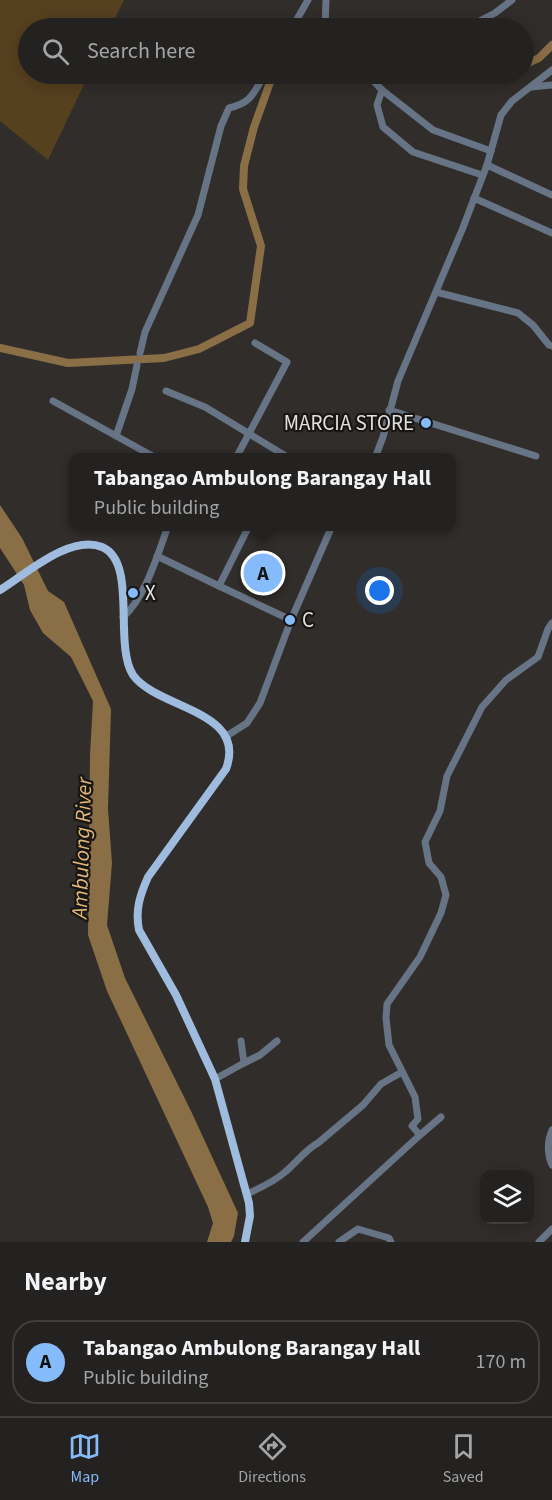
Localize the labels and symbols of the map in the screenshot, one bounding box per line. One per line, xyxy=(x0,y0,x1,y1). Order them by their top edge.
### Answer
place label: MARCIA STORE xyxy=(284,408,414,438)
marker: MARCIA STORE xyxy=(419,416,433,430)
pin: A xyxy=(244,550,282,596)
your location xyxy=(365,576,394,605)
place label: X xyxy=(145,578,156,608)
marker: X xyxy=(126,586,140,600)
place label: C xyxy=(302,605,314,635)
marker: C xyxy=(283,613,297,627)
water label: Ambulong River xyxy=(63,775,101,921)

